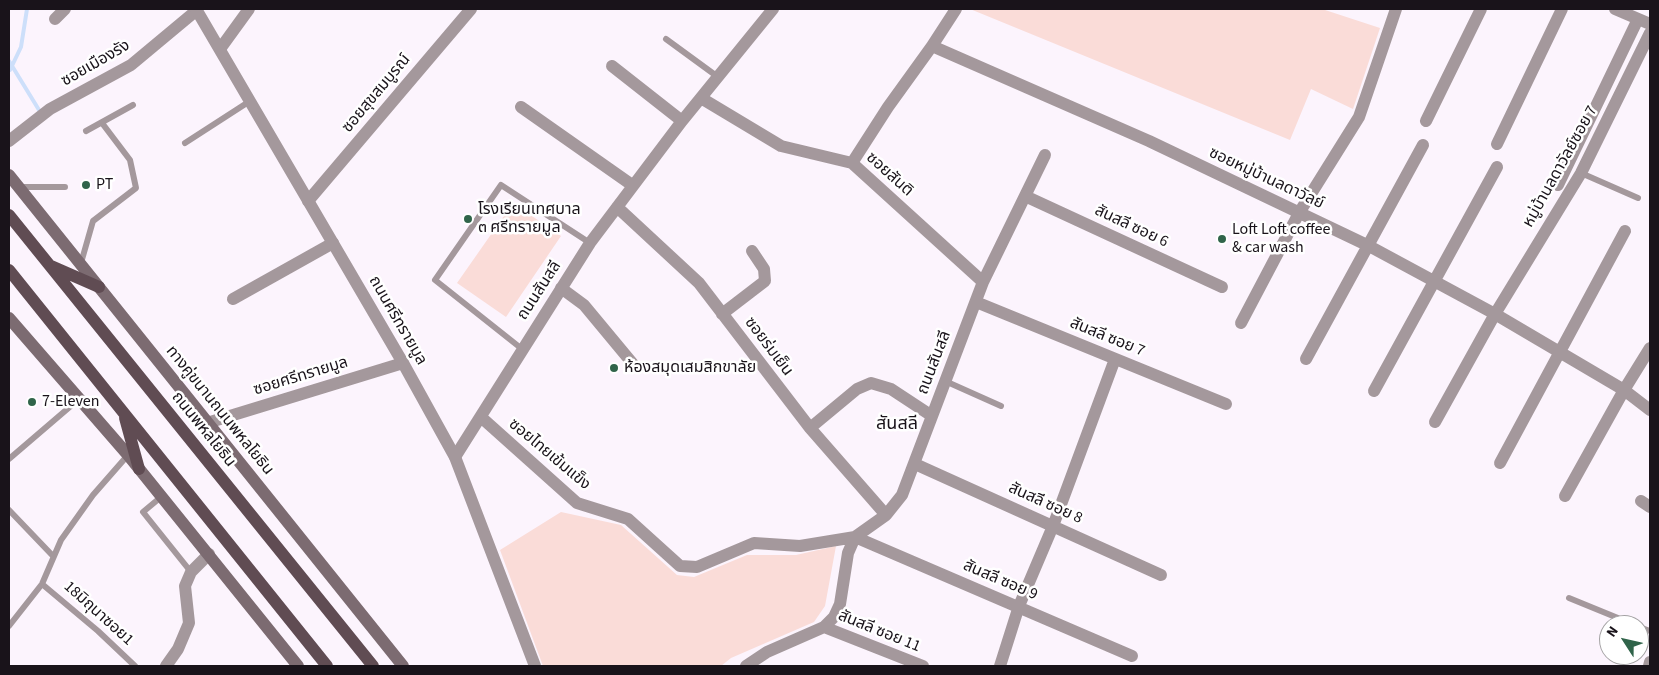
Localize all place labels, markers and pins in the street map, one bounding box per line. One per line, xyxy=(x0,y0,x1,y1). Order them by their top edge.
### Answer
place label: PT xyxy=(96,175,113,195)
marker: PT xyxy=(80,179,92,191)
place label: โรงเรียนเทศบาล ๓ ศรีทรายมูล xyxy=(478,200,581,238)
marker: โรงเรียนเทศบาล ๓ ศรีทรายมูล xyxy=(462,213,474,225)
place label: Loft Loft coffee & car wash xyxy=(1232,220,1330,258)
marker: Loft Loft coffee & car wash xyxy=(1216,233,1228,245)
place label: ห้องสมุดเสมสิกขาลัย xyxy=(624,358,756,378)
marker: ห้องสมุดเสมสิกขาลัย xyxy=(608,362,620,374)
place label: 7-Eleven xyxy=(42,392,100,412)
marker: 7-Eleven xyxy=(26,396,38,408)

